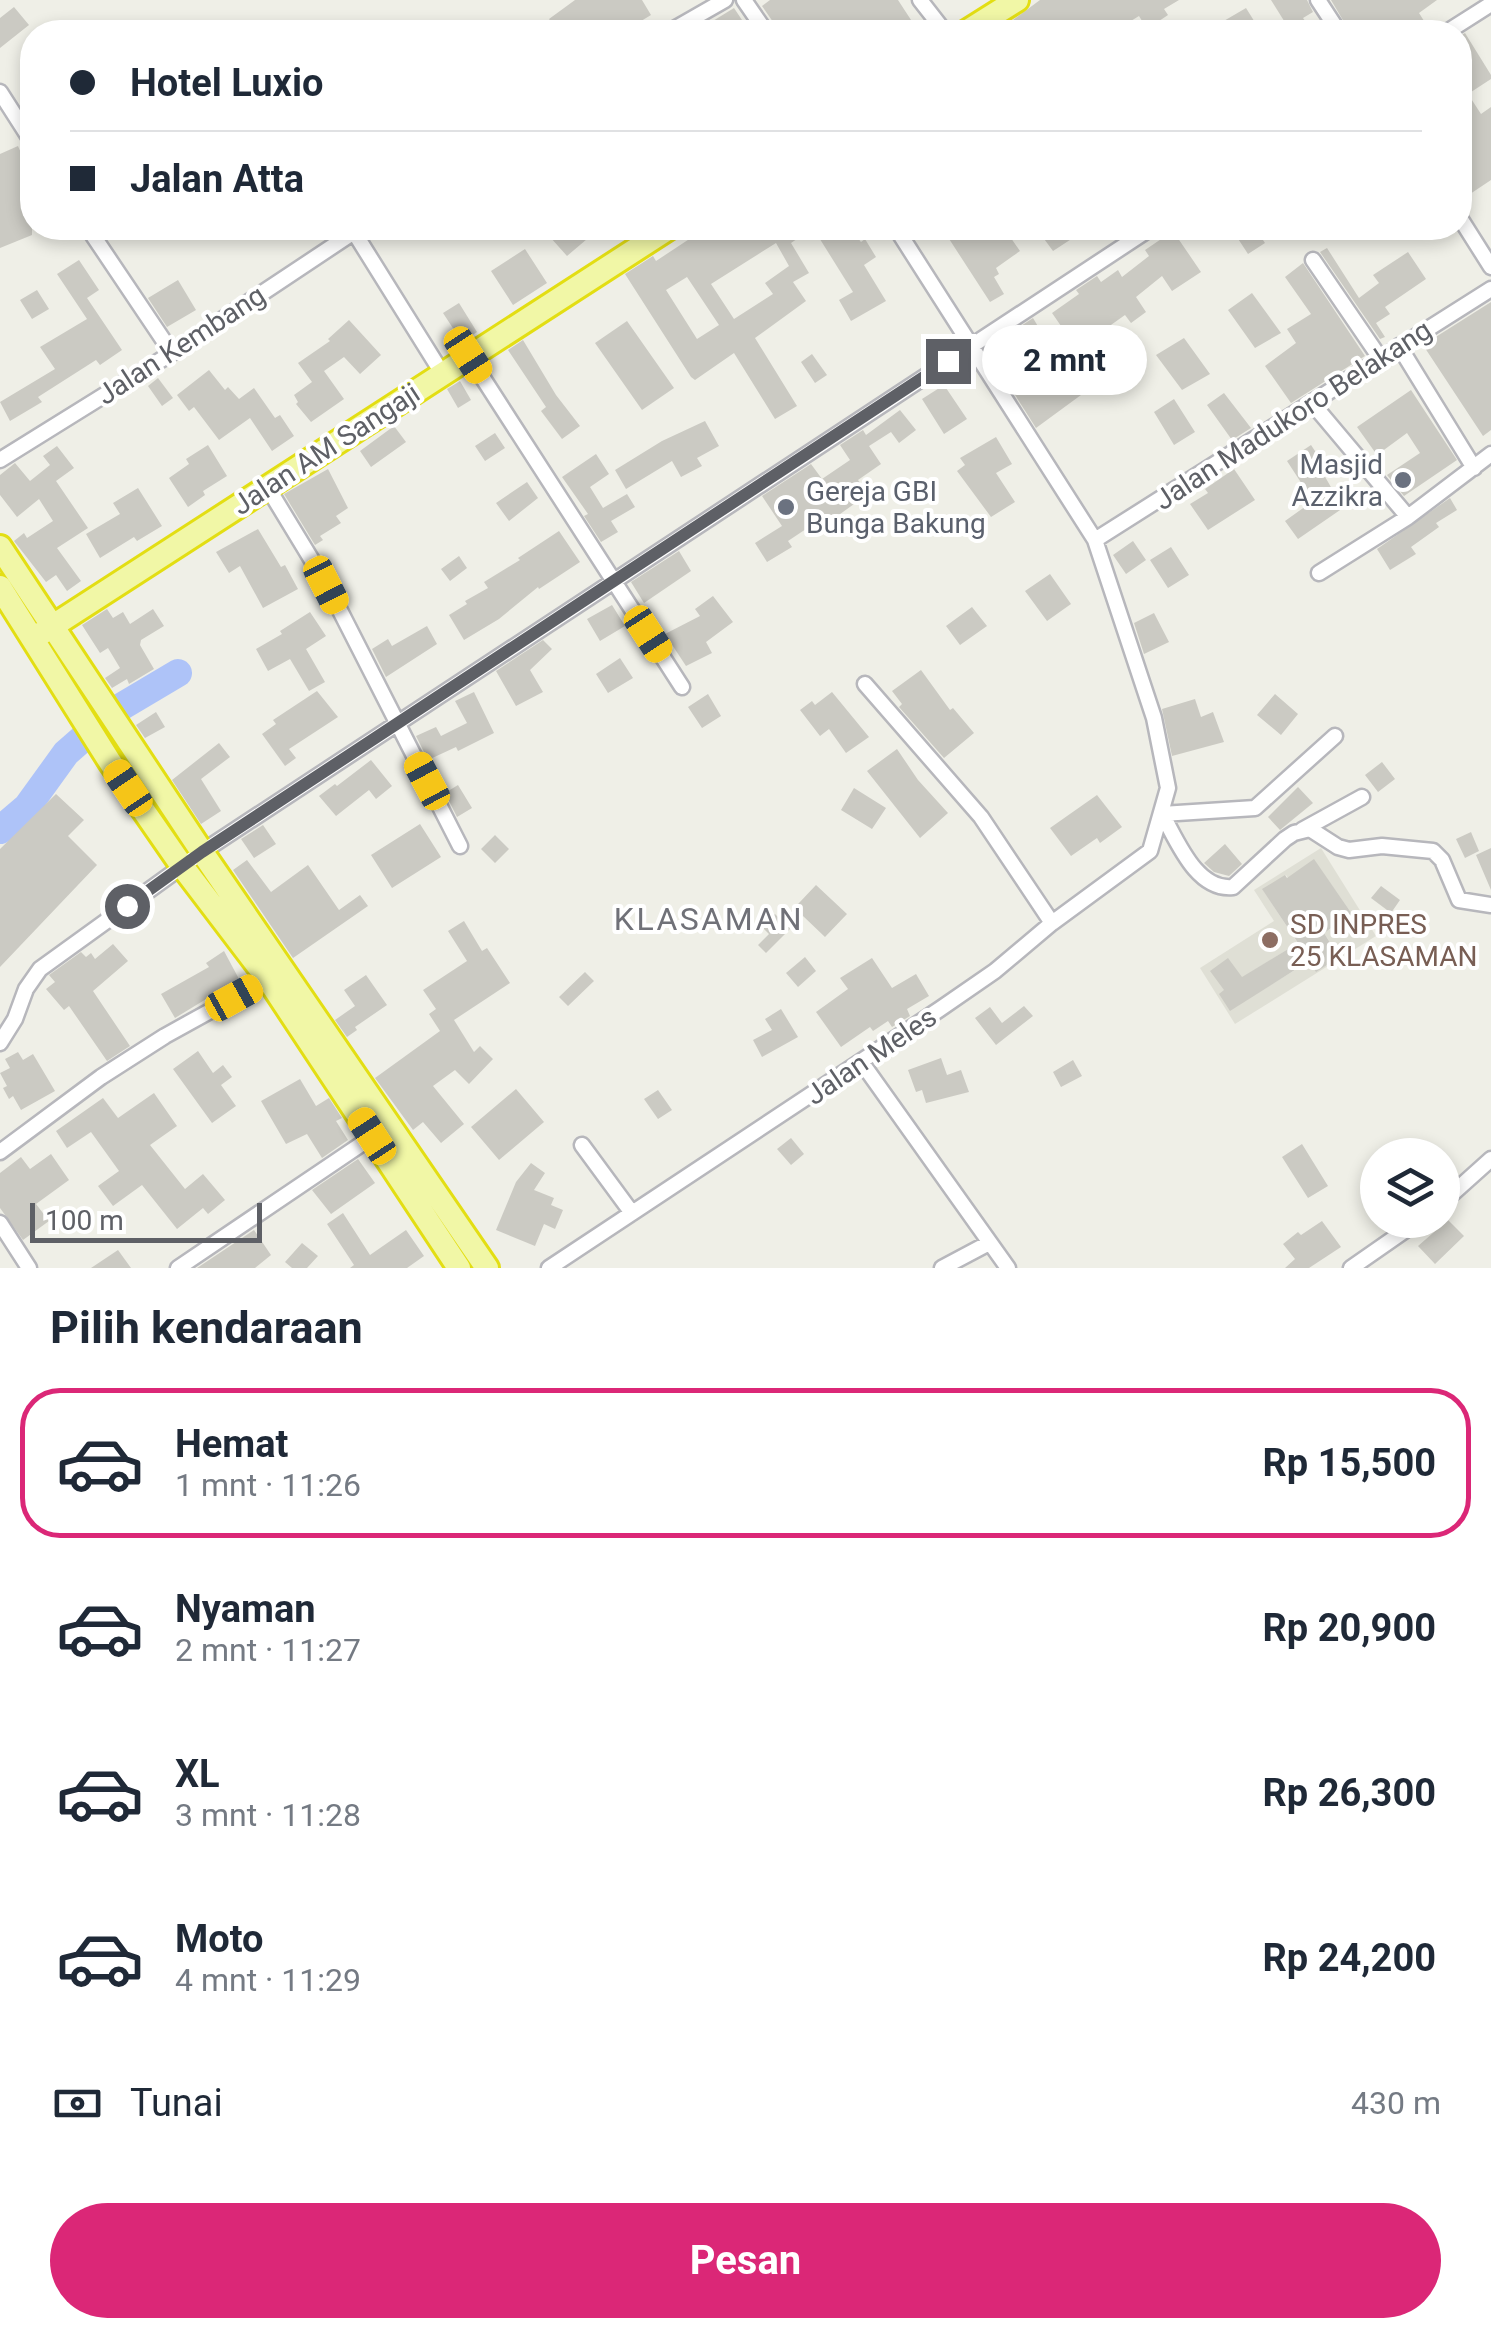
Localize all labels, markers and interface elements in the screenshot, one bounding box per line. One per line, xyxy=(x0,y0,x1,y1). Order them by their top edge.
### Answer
text: Hotel Luxio xyxy=(130,61,323,105)
text: Jalan Atta xyxy=(130,157,304,201)
street label: Jalan Kembang xyxy=(91,278,271,412)
street label: Jalan Madukoro Belakang xyxy=(1148,313,1438,517)
car xyxy=(439,322,497,388)
callout: 2 mnt xyxy=(983,326,1148,396)
route end xyxy=(926,339,971,384)
text: 2 mnt xyxy=(1023,341,1106,379)
street label: Jalan AM Sangaji xyxy=(226,376,426,522)
place label: Masjid Azzikra xyxy=(1292,448,1383,513)
marker: Masjid Azzikra xyxy=(1392,469,1414,491)
place label: Gereja GBI Bunga Bakung xyxy=(806,475,986,540)
marker: Gereja GBI Bunga Bakung xyxy=(775,496,797,518)
car xyxy=(299,551,353,619)
car xyxy=(619,601,677,667)
car xyxy=(400,747,454,815)
car xyxy=(99,755,157,821)
route start xyxy=(105,884,150,929)
district label: KLASAMAN xyxy=(614,900,804,938)
place label: SD INPRES 25 KLASAMAN xyxy=(1290,908,1477,973)
marker: SD INPRES 25 KLASAMAN xyxy=(1259,929,1281,951)
car xyxy=(200,970,268,1026)
street label: Jalan Meles xyxy=(799,1000,943,1112)
car xyxy=(343,1103,401,1169)
map controls xyxy=(1360,1138,1460,1238)
button: layers xyxy=(1360,1138,1460,1238)
scale bar xyxy=(30,1198,262,1242)
text: 100 m xyxy=(45,1204,124,1237)
text: Pilih kendaraan xyxy=(50,1301,363,1354)
icon: car xyxy=(55,1418,145,1508)
text: Hemat xyxy=(175,1422,288,1466)
text: Rp 15,500 xyxy=(1262,1441,1436,1485)
text: 1 mnt · 11:26 xyxy=(175,1466,361,1504)
icon: car xyxy=(55,1583,145,1673)
text: Nyaman xyxy=(175,1587,316,1631)
text: Rp 20,900 xyxy=(1262,1606,1436,1650)
text: 2 mnt · 11:27 xyxy=(175,1631,361,1669)
icon: car xyxy=(55,1748,145,1838)
text: XL xyxy=(175,1752,220,1796)
text: Rp 26,300 xyxy=(1262,1771,1436,1815)
text: 3 mnt · 11:28 xyxy=(175,1796,361,1834)
icon: car xyxy=(55,1913,145,2003)
text: Moto xyxy=(175,1917,264,1961)
text: Rp 24,200 xyxy=(1262,1936,1436,1980)
text: 4 mnt · 11:29 xyxy=(175,1961,361,1999)
icon: cash xyxy=(50,2076,105,2131)
text: Tunai xyxy=(130,2081,223,2125)
text: 430 m xyxy=(1351,2084,1441,2122)
button: Pesan xyxy=(50,2203,1441,2318)

